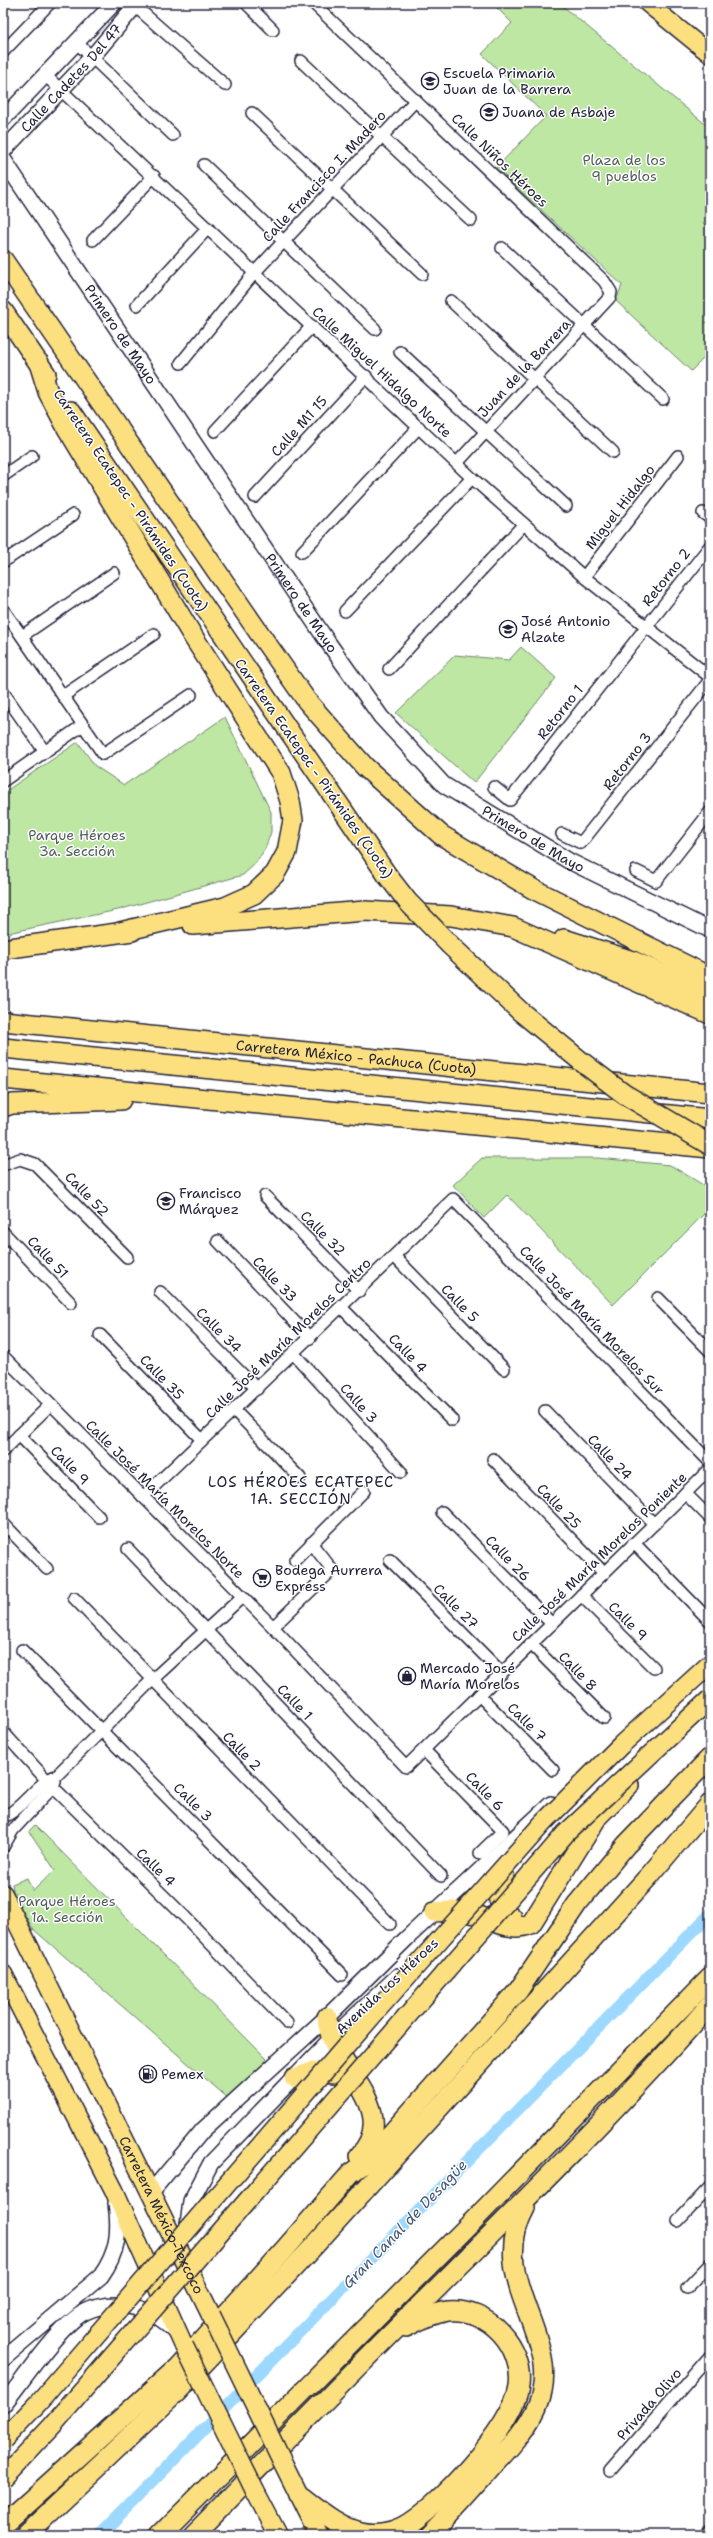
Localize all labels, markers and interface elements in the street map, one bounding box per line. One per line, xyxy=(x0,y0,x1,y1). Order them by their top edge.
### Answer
street label: Calle Cadetes Del 47 xyxy=(17,20,125,136)
place label: Escuela Primaria Juan de la Barrera xyxy=(443,64,571,98)
school or university icon: Escuela Primaria Juan de la Barrera xyxy=(420,71,440,91)
school or university icon: Juana de Asbaje xyxy=(479,102,499,122)
place label: Juana de Asbaje xyxy=(502,103,616,121)
street label: Calle Francisco I. Madero xyxy=(258,106,390,246)
street label: Calle Niños Héroes xyxy=(448,109,552,211)
park label: Plaza de los 9 pueblos xyxy=(582,151,666,185)
street label: Primero de Mayo xyxy=(81,281,161,387)
street label: Calle Miguel Hidalgo Norte xyxy=(308,303,456,441)
street label: Juan de la Barrera xyxy=(474,315,574,421)
street label: Carretera Ecatepec - Pirámides (Cuota) xyxy=(50,385,212,615)
street label: Calle M1 15 xyxy=(267,392,331,460)
street label: Miguel Hidalgo xyxy=(581,461,659,553)
street label: Retorno 2 xyxy=(638,544,694,610)
street label: Primero de Mayo xyxy=(262,550,342,656)
place label: José Antonio Alzate xyxy=(521,612,610,646)
school or university icon: José Antonio Alzate xyxy=(498,619,518,639)
street label: Carretera Ecatepec - Pirámides (Cuota) xyxy=(231,655,397,881)
street label: Retorno 1 xyxy=(533,681,587,743)
street label: Retorno 3 xyxy=(599,728,655,794)
street label: Primero de Mayo xyxy=(479,801,588,876)
park label: Parque Héroes 3a. Sección xyxy=(28,826,126,860)
street label: Carretera México - Pachuca (Cuota) xyxy=(235,1036,477,1078)
street label: Calle 52 xyxy=(61,1168,113,1220)
place label: Francisco Márquez xyxy=(179,1184,241,1218)
school or university icon: Francisco Márquez xyxy=(156,1191,176,1211)
street label: Calle 32 xyxy=(297,1207,349,1259)
street label: Calle 51 xyxy=(24,1232,72,1282)
street label: Calle José María Morelos Sur xyxy=(516,1242,668,1399)
street label: Calle 33 xyxy=(249,1252,301,1306)
street label: Calle José María Morelos Centro xyxy=(201,1254,375,1422)
street label: Calle 5 xyxy=(437,1280,483,1326)
street label: Calle 34 xyxy=(192,1303,246,1357)
street label: Calle 4 xyxy=(385,1330,431,1377)
street label: Calle 35 xyxy=(136,1351,188,1403)
street label: Calle 3 xyxy=(336,1379,382,1427)
street label: Calle José María Morelos Norte xyxy=(82,1416,248,1582)
street label: Calle 24 xyxy=(584,1430,636,1484)
street label: Calle 9 xyxy=(47,1442,93,1488)
street label: Calle José María Morelos Poniente xyxy=(508,1468,690,1646)
district label: LOS HÉROES ECATEPEC 1A. SECCIÓN xyxy=(208,1471,394,1509)
street label: Calle 25 xyxy=(533,1480,585,1532)
street label: Calle 26 xyxy=(482,1531,534,1585)
place label: Bodega Aurrera Express xyxy=(275,1561,383,1595)
supermarket icon: Bodega Aurrera Express xyxy=(252,1568,272,1588)
street label: Calle 27 xyxy=(430,1580,482,1632)
street label: Calle 9 xyxy=(605,1598,651,1644)
street label: Calle 8 xyxy=(555,1648,601,1694)
place label: Mercado José María Morelos xyxy=(420,1659,520,1693)
shop icon: Mercado José María Morelos xyxy=(397,1666,417,1686)
street label: Calle 1 xyxy=(273,1680,317,1724)
street label: Calle 7 xyxy=(504,1699,550,1745)
street label: Calle 2 xyxy=(219,1728,265,1774)
street label: Calle 6 xyxy=(462,1768,508,1814)
street label: Calle 3 xyxy=(170,1779,216,1825)
street label: Calle 4 xyxy=(133,1844,180,1890)
park label: Parque Héroes 1a. Sección xyxy=(18,1892,116,1926)
street label: Avenida Los Héroes xyxy=(332,1934,442,2038)
fuel station icon: Pemex xyxy=(138,2064,158,2084)
place label: Pemex xyxy=(161,2065,204,2083)
street label: Carretera México-Texcoco xyxy=(115,2133,208,2297)
water label: Gran Canal de Desagüe xyxy=(338,2155,472,2293)
street label: Privada Olivo xyxy=(613,2364,685,2444)

